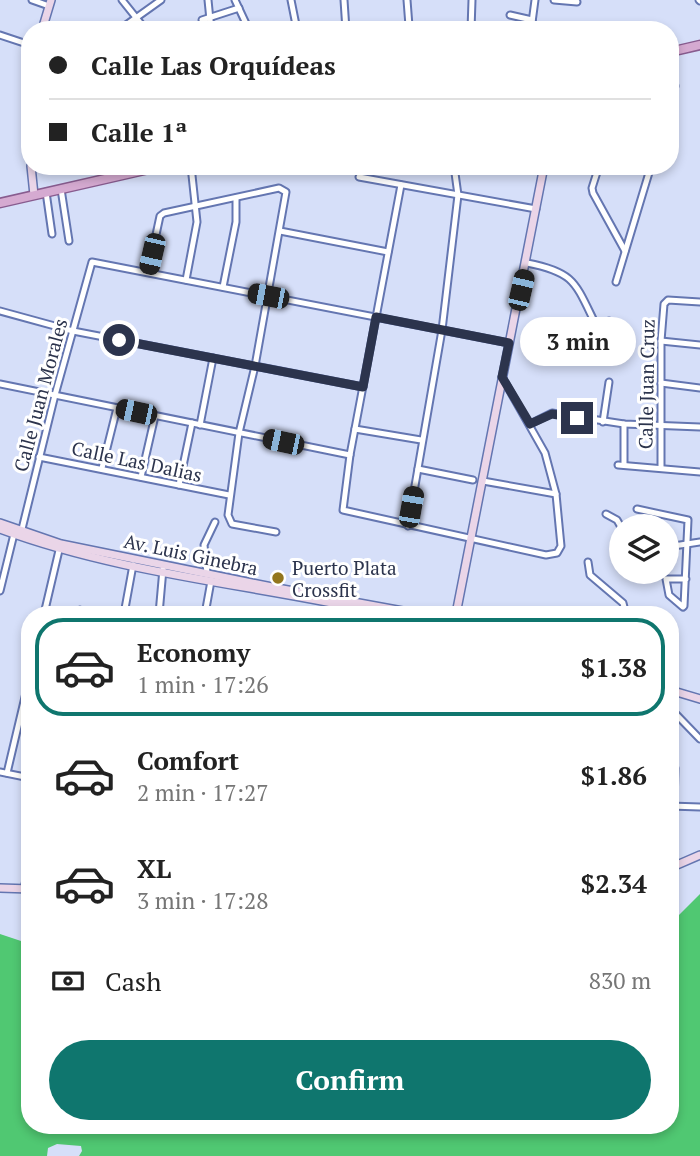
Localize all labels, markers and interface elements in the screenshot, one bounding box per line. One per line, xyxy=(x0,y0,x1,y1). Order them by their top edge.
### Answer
text: Calle Las Orquídeas xyxy=(91,48,336,82)
text: Calle 1ª xyxy=(91,115,187,149)
car xyxy=(138,231,167,277)
car xyxy=(507,267,536,313)
car xyxy=(246,282,291,310)
street label: Calle Juan Morales xyxy=(8,316,72,474)
callout: 3 min xyxy=(519,316,635,366)
street label: Calle Juan Cruz xyxy=(632,319,660,449)
route start xyxy=(103,324,135,356)
text: 3 min xyxy=(547,326,609,357)
car xyxy=(114,397,159,427)
route end xyxy=(561,402,593,434)
car xyxy=(261,427,306,457)
street label: Calle Las Dalias xyxy=(70,435,204,487)
car xyxy=(398,484,425,530)
map controls xyxy=(609,514,679,584)
button: layers xyxy=(609,514,679,584)
street label: Av. Luis Ginebra xyxy=(122,528,261,580)
place label: Puerto Plata Crossfit xyxy=(292,555,397,602)
marker: Puerto Plata Crossfit xyxy=(270,570,286,586)
text: Economy xyxy=(137,635,250,669)
icon: car xyxy=(53,636,116,699)
text: $1.38 xyxy=(581,650,647,684)
text: 1 min · 17:26 xyxy=(137,669,269,700)
text: Comfort xyxy=(137,743,239,777)
icon: car xyxy=(53,744,116,807)
text: $1.86 xyxy=(581,758,647,792)
text: 2 min · 17:27 xyxy=(137,777,269,808)
text: XL xyxy=(137,851,171,885)
icon: car xyxy=(53,852,116,915)
text: $2.34 xyxy=(581,866,647,900)
text: 3 min · 17:28 xyxy=(137,885,269,916)
icon: cash xyxy=(49,962,87,1000)
text: Cash xyxy=(105,964,161,998)
text: 830 m xyxy=(589,965,651,996)
button: Confirm xyxy=(49,1040,651,1120)

